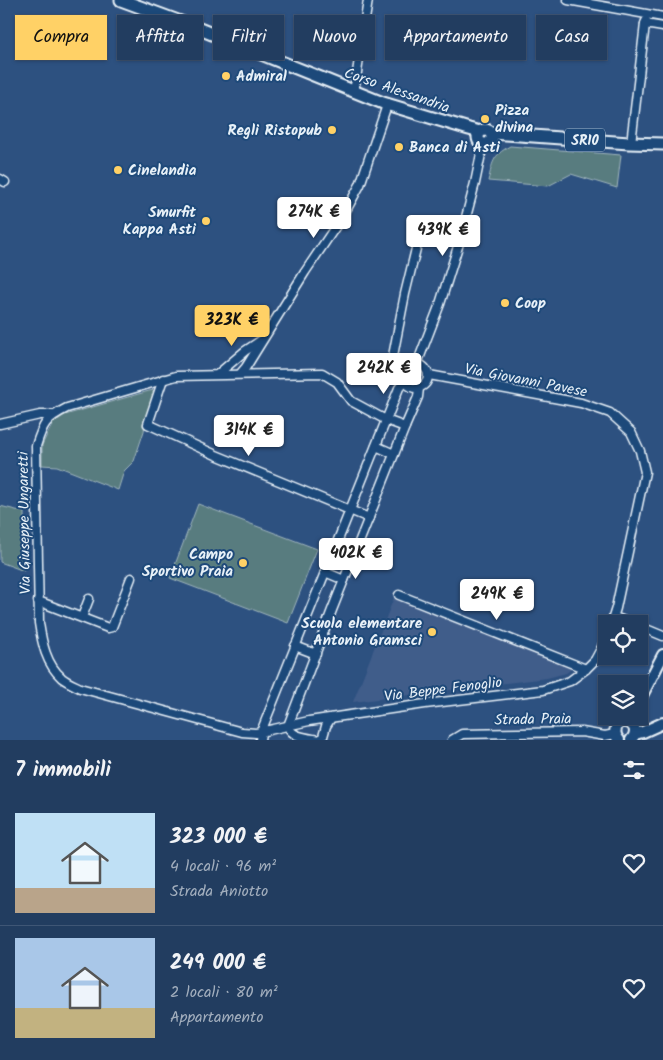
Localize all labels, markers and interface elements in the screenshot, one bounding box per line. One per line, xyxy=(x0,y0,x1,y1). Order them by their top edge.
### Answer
chip: Compra xyxy=(15,15,107,60)
chip: Affitta xyxy=(117,15,203,60)
chip: Filtri xyxy=(213,15,284,60)
chip: Nuovo xyxy=(294,15,375,60)
chip: Appartamento xyxy=(385,15,526,60)
chip: Casa xyxy=(536,15,607,60)
street label: Corso Alessandria xyxy=(341,62,453,120)
place label: Admiral xyxy=(236,65,287,89)
marker: Admiral xyxy=(220,70,232,82)
place label: Pizza divina xyxy=(495,99,534,140)
marker: Pizza divina xyxy=(479,113,491,125)
place label: Regli Ristopub xyxy=(227,119,322,143)
marker: Regli Ristopub xyxy=(326,124,338,136)
road number: SR10 xyxy=(565,128,605,152)
place label: Banca di Asti xyxy=(409,136,501,160)
marker: Banca di Asti xyxy=(393,141,405,153)
place label: Cinelandia xyxy=(128,159,197,183)
marker: Cinelandia xyxy=(112,164,124,176)
pin: 274K € xyxy=(273,196,355,239)
text: 274K € xyxy=(288,200,340,225)
place label: Smurfit Kappa Asti xyxy=(123,201,197,242)
pin: 439K € xyxy=(402,214,484,257)
marker: Smurfit Kappa Asti xyxy=(200,215,212,227)
text: 439K € xyxy=(417,218,469,243)
place label: Coop xyxy=(515,292,546,316)
marker: Coop xyxy=(499,297,511,309)
pin: 323K € xyxy=(191,304,273,347)
text: 323K € xyxy=(206,308,258,333)
pin: 242K € xyxy=(343,352,425,395)
text: 242K € xyxy=(357,356,411,381)
street label: Via Giovanni Pavese xyxy=(462,357,589,405)
pin: 314K € xyxy=(208,414,290,457)
text: 314K € xyxy=(225,418,273,443)
street label: Via Giuseppe Ungaretti xyxy=(12,450,38,595)
pin: 402K € xyxy=(315,538,397,580)
text: 402K € xyxy=(330,541,382,566)
place label: Campo Sportivo Praia xyxy=(142,543,233,584)
marker: Campo Sportivo Praia xyxy=(237,557,249,569)
pin: 249K € xyxy=(456,578,538,621)
text: 249K € xyxy=(471,582,523,607)
place label: Scuola elementare Antonio Gramsci xyxy=(301,612,423,653)
map controls xyxy=(598,615,648,725)
button: locate xyxy=(598,615,648,665)
marker: Scuola elementare Antonio Gramsci xyxy=(426,626,438,638)
street label: Via Beppe Fenoglio xyxy=(383,671,504,709)
button: layers xyxy=(598,675,648,725)
street label: Strada Praia xyxy=(494,707,572,733)
text: 7 immobili xyxy=(15,754,111,787)
icon: filters xyxy=(620,756,648,784)
text: 323 000 € xyxy=(170,821,267,854)
icon: home xyxy=(55,833,115,893)
icon: heart xyxy=(620,849,648,877)
text: 4 locali · 96 m² xyxy=(170,854,276,879)
text: Strada Aniotto xyxy=(170,879,268,904)
text: 249 000 € xyxy=(170,947,266,980)
icon: home xyxy=(55,958,115,1018)
icon: heart xyxy=(620,974,648,1002)
text: 2 locali · 80 m² xyxy=(170,980,278,1005)
text: Appartamento xyxy=(170,1005,263,1030)

